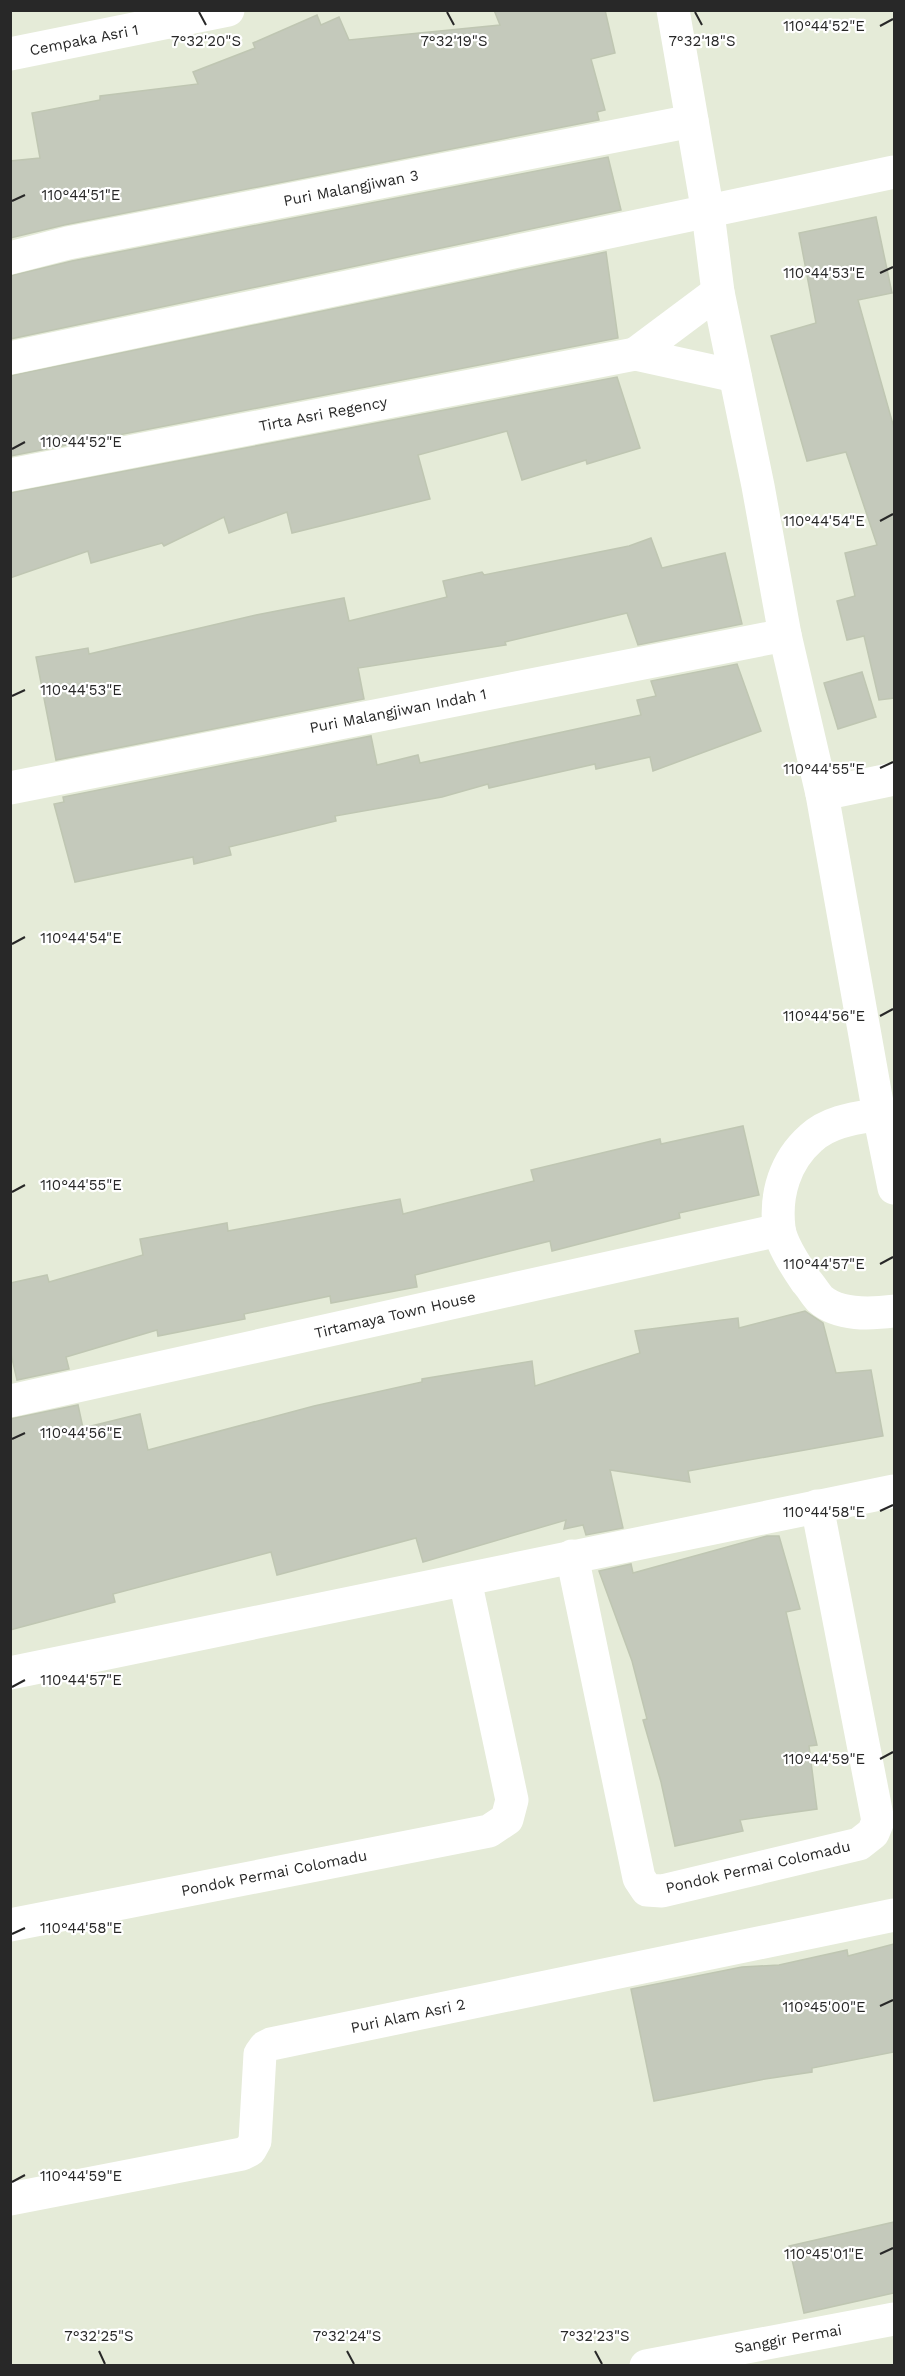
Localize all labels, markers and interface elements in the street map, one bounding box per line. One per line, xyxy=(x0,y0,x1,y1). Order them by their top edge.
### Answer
text: 110°44'52"E xyxy=(783,17,865,35)
street label: Cempaka Asri 1 xyxy=(28,21,140,59)
text: 7°32'20"S xyxy=(171,32,241,50)
text: 7°32'19"S xyxy=(420,32,488,50)
text: 7°32'18"S xyxy=(668,32,736,50)
street label: Puri Malangjiwan 3 xyxy=(282,166,420,210)
text: 110°44'51"E xyxy=(42,186,120,204)
text: 110°44'53"E xyxy=(783,264,865,282)
street label: Tirta Asri Regency xyxy=(257,393,389,435)
text: 110°44'52"E xyxy=(40,433,122,451)
text: 110°44'54"E xyxy=(783,512,865,530)
text: 110°44'53"E xyxy=(40,681,122,699)
street label: Puri Malangjiwan Indah 1 xyxy=(308,685,488,737)
text: 110°44'55"E xyxy=(783,760,865,778)
text: 110°44'54"E xyxy=(40,929,122,947)
text: 110°44'56"E xyxy=(783,1007,865,1025)
text: 110°44'55"E xyxy=(40,1176,122,1194)
text: 110°44'57"E xyxy=(783,1255,865,1273)
street label: Tirtamaya Town House xyxy=(313,1288,477,1342)
text: 110°44'56"E xyxy=(40,1424,122,1442)
text: 110°44'58"E xyxy=(783,1503,865,1521)
text: 110°44'57"E xyxy=(40,1671,122,1689)
text: 110°44'59"E xyxy=(783,1750,865,1768)
street label: Pondok Permai Colomadu xyxy=(664,1837,852,1897)
street label: Pondok Permai Colomadu xyxy=(180,1846,368,1900)
text: 110°44'58"E xyxy=(40,1919,122,1937)
street label: Puri Alam Asri 2 xyxy=(349,1995,467,2037)
text: 110°45'00"E xyxy=(782,1998,866,2016)
text: 110°44'59"E xyxy=(40,2167,122,2185)
text: 110°45'01"E xyxy=(784,2245,864,2263)
street label: Sanggir Permai xyxy=(733,2321,843,2357)
text: 7°32'25"S xyxy=(64,2327,134,2345)
text: 7°32'24"S xyxy=(313,2327,381,2345)
text: 7°32'23"S xyxy=(560,2327,630,2345)

